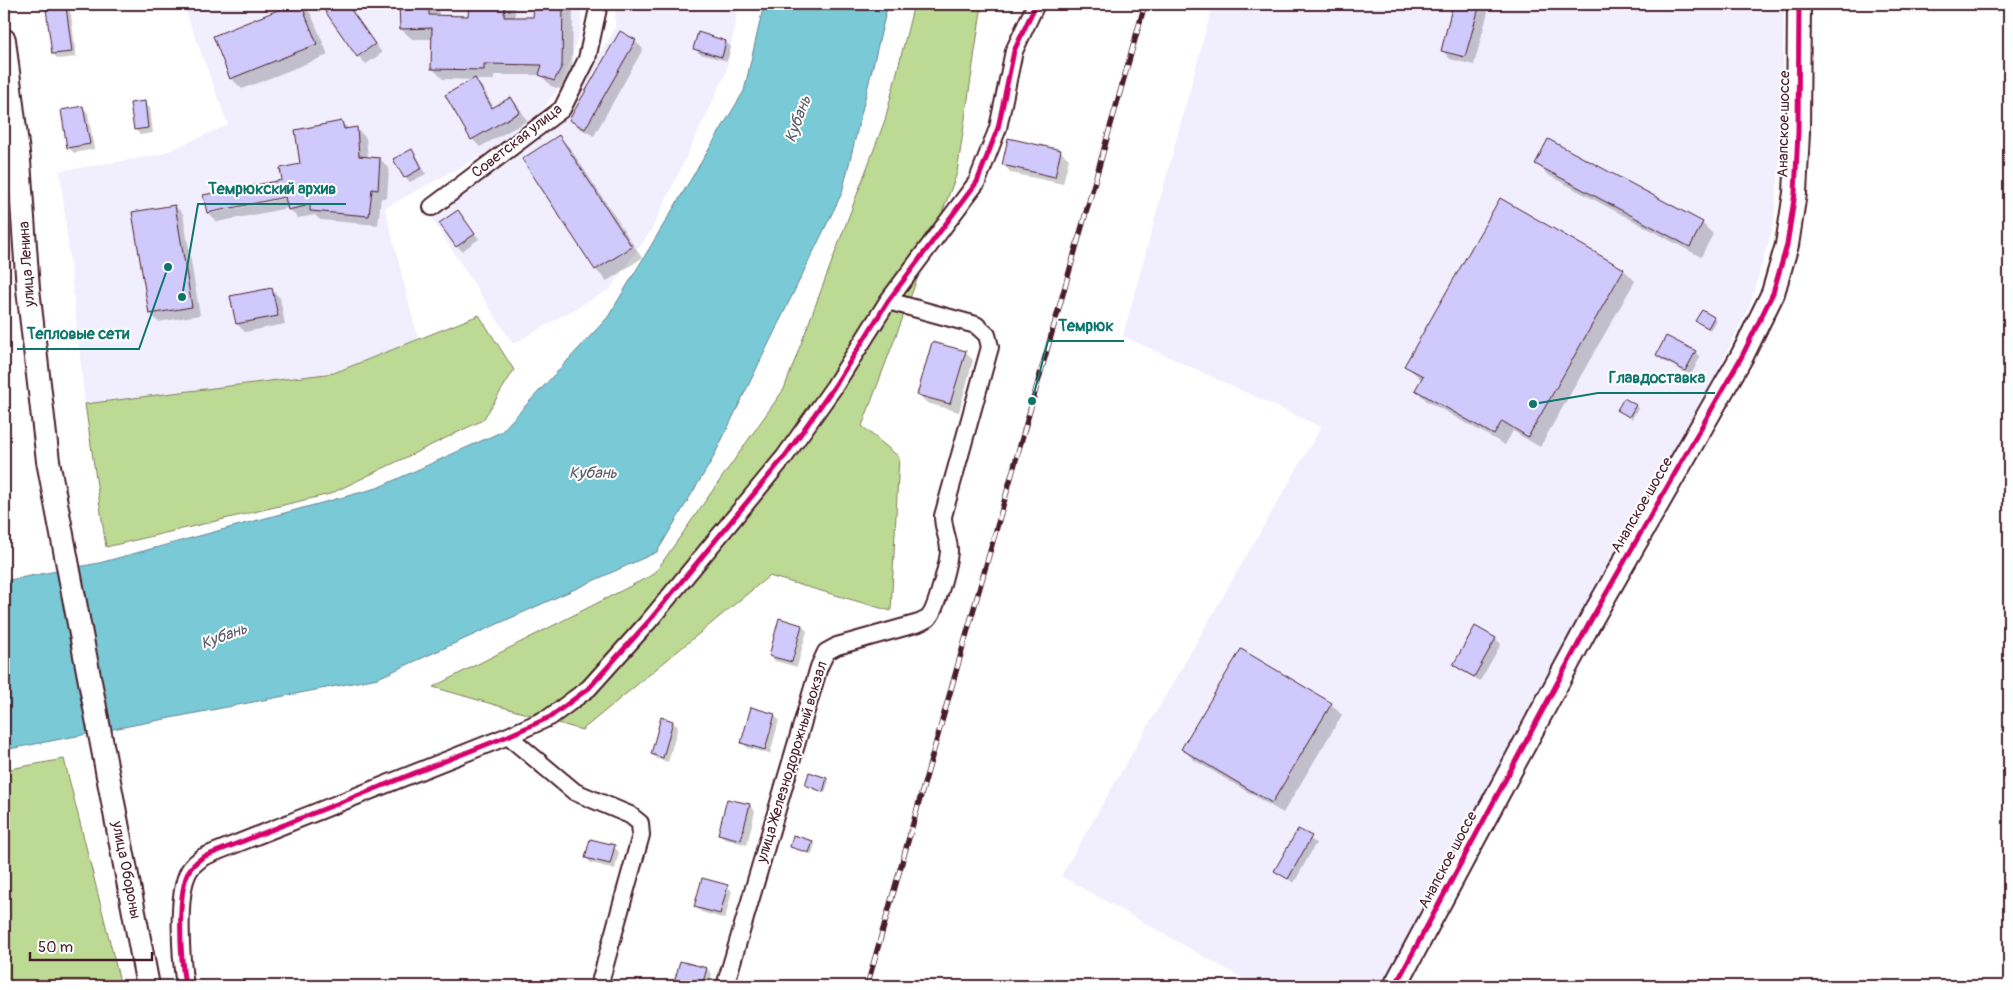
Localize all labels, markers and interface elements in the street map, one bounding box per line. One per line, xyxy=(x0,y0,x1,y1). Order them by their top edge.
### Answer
street label: Анапское шоссе xyxy=(1774,70,1794,178)
water label: Кубань xyxy=(780,92,816,145)
street label: Советская улица xyxy=(468,100,566,182)
callout: Темрюкский архив xyxy=(198,173,346,204)
text: Темрюкский архив xyxy=(207,179,336,199)
street label: улица Ленина xyxy=(15,221,40,308)
callout: Темрюк xyxy=(1048,310,1124,341)
text: Темрюк xyxy=(1057,316,1114,336)
callout: Тепловые сети xyxy=(17,318,139,349)
text: Тепловые сети xyxy=(26,324,130,344)
callout: Главдоставка xyxy=(1598,362,1715,393)
text: Главдоставка xyxy=(1609,368,1706,388)
street label: Анапское шоссе xyxy=(1607,453,1677,556)
water label: Кубань xyxy=(569,463,618,483)
water label: Кубань xyxy=(198,618,251,654)
street label: улица Железнодорожный вокзал xyxy=(752,659,832,866)
street label: Анапское шоссе xyxy=(1414,808,1482,912)
street label: улица Обороны xyxy=(107,819,145,920)
scale bar xyxy=(30,930,152,962)
text: 50 m xyxy=(38,938,73,957)

